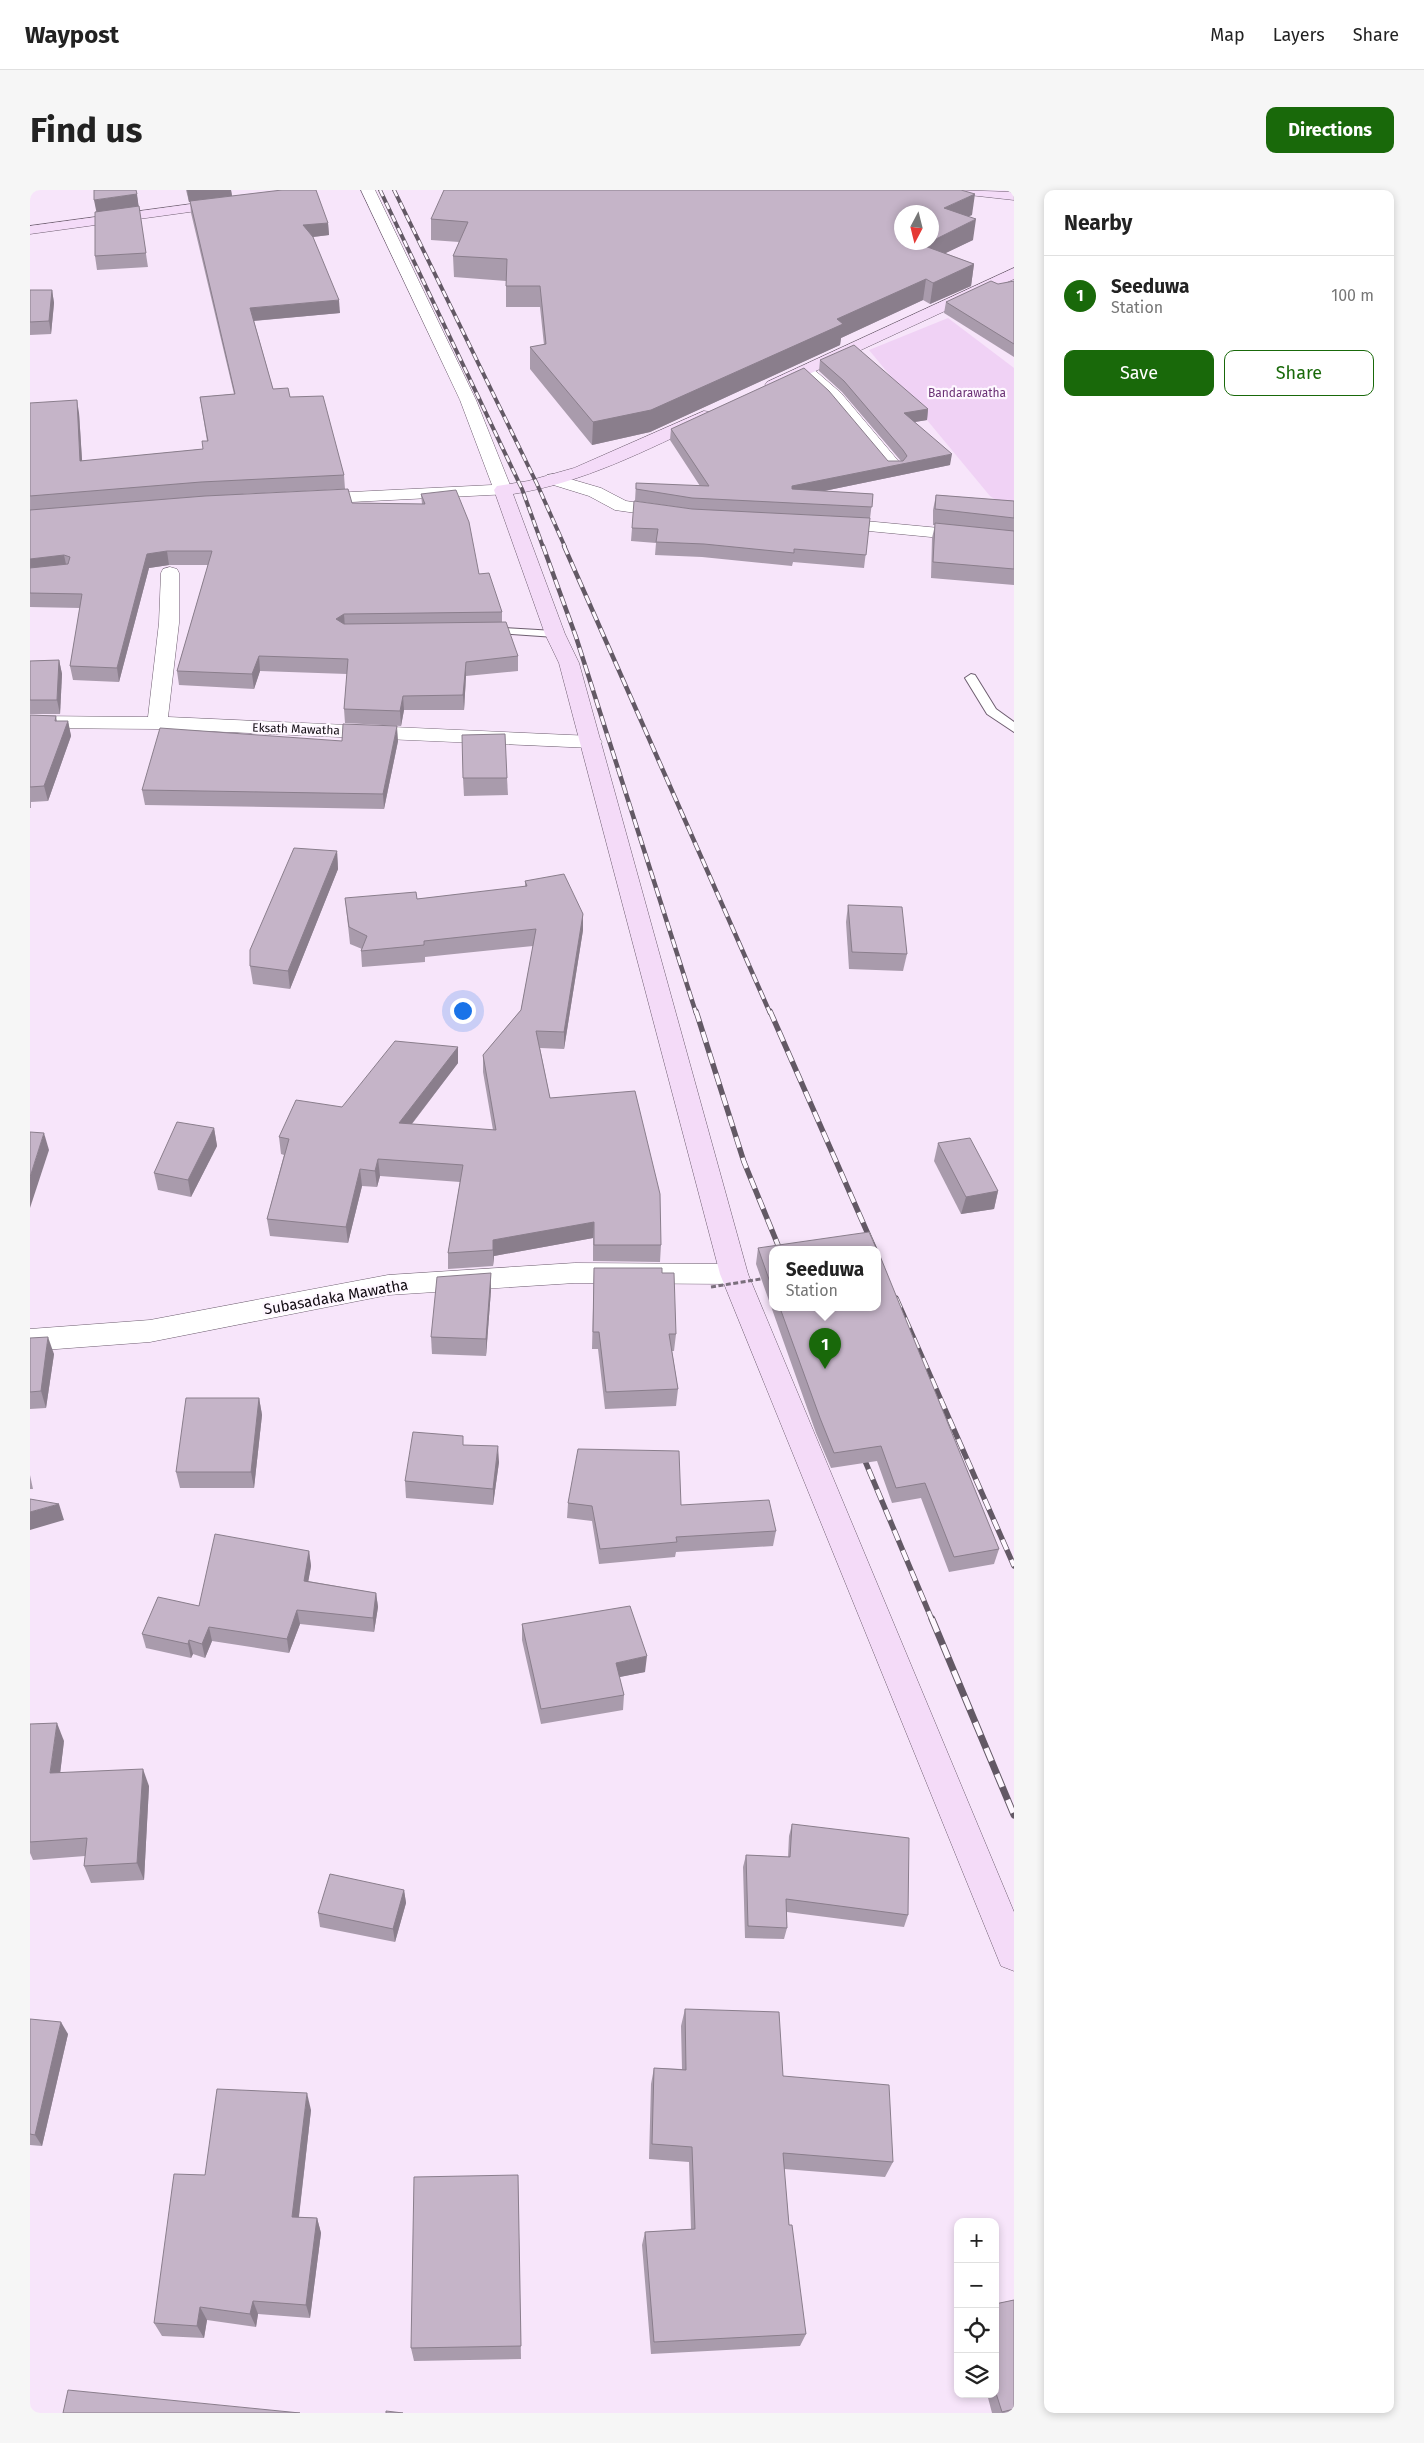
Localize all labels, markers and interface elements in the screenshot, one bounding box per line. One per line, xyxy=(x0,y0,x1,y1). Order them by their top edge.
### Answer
text: Waypost xyxy=(25,21,119,49)
text: Map xyxy=(1210,24,1245,46)
text: Layers xyxy=(1273,24,1325,46)
text: Share xyxy=(1353,24,1399,46)
button: Directions xyxy=(1266,107,1394,153)
text: Find us xyxy=(30,109,142,151)
north arrow xyxy=(894,205,939,250)
text: Nearby xyxy=(1064,210,1132,236)
text: Seeduwa xyxy=(1111,275,1190,298)
text: 1 xyxy=(1076,286,1084,305)
text: 100 m xyxy=(1331,286,1374,305)
text: Station xyxy=(1111,298,1163,317)
button: Save xyxy=(1064,350,1214,396)
button: Share xyxy=(1224,350,1374,396)
park label: Bandarawatha xyxy=(928,386,1006,400)
street label: Eksath Mawatha xyxy=(252,720,340,738)
your location xyxy=(450,998,476,1024)
popup xyxy=(769,1246,881,1311)
text: Seeduwa xyxy=(786,1258,864,1281)
street label: Subasadaka Mawatha xyxy=(262,1275,410,1319)
text: Station xyxy=(786,1281,838,1300)
pin: 1 xyxy=(809,1328,841,1369)
map controls xyxy=(954,2218,999,2398)
button: + xyxy=(954,2218,999,2263)
button: − xyxy=(954,2263,999,2308)
button: locate xyxy=(954,2308,999,2353)
button: layers xyxy=(954,2353,999,2398)

